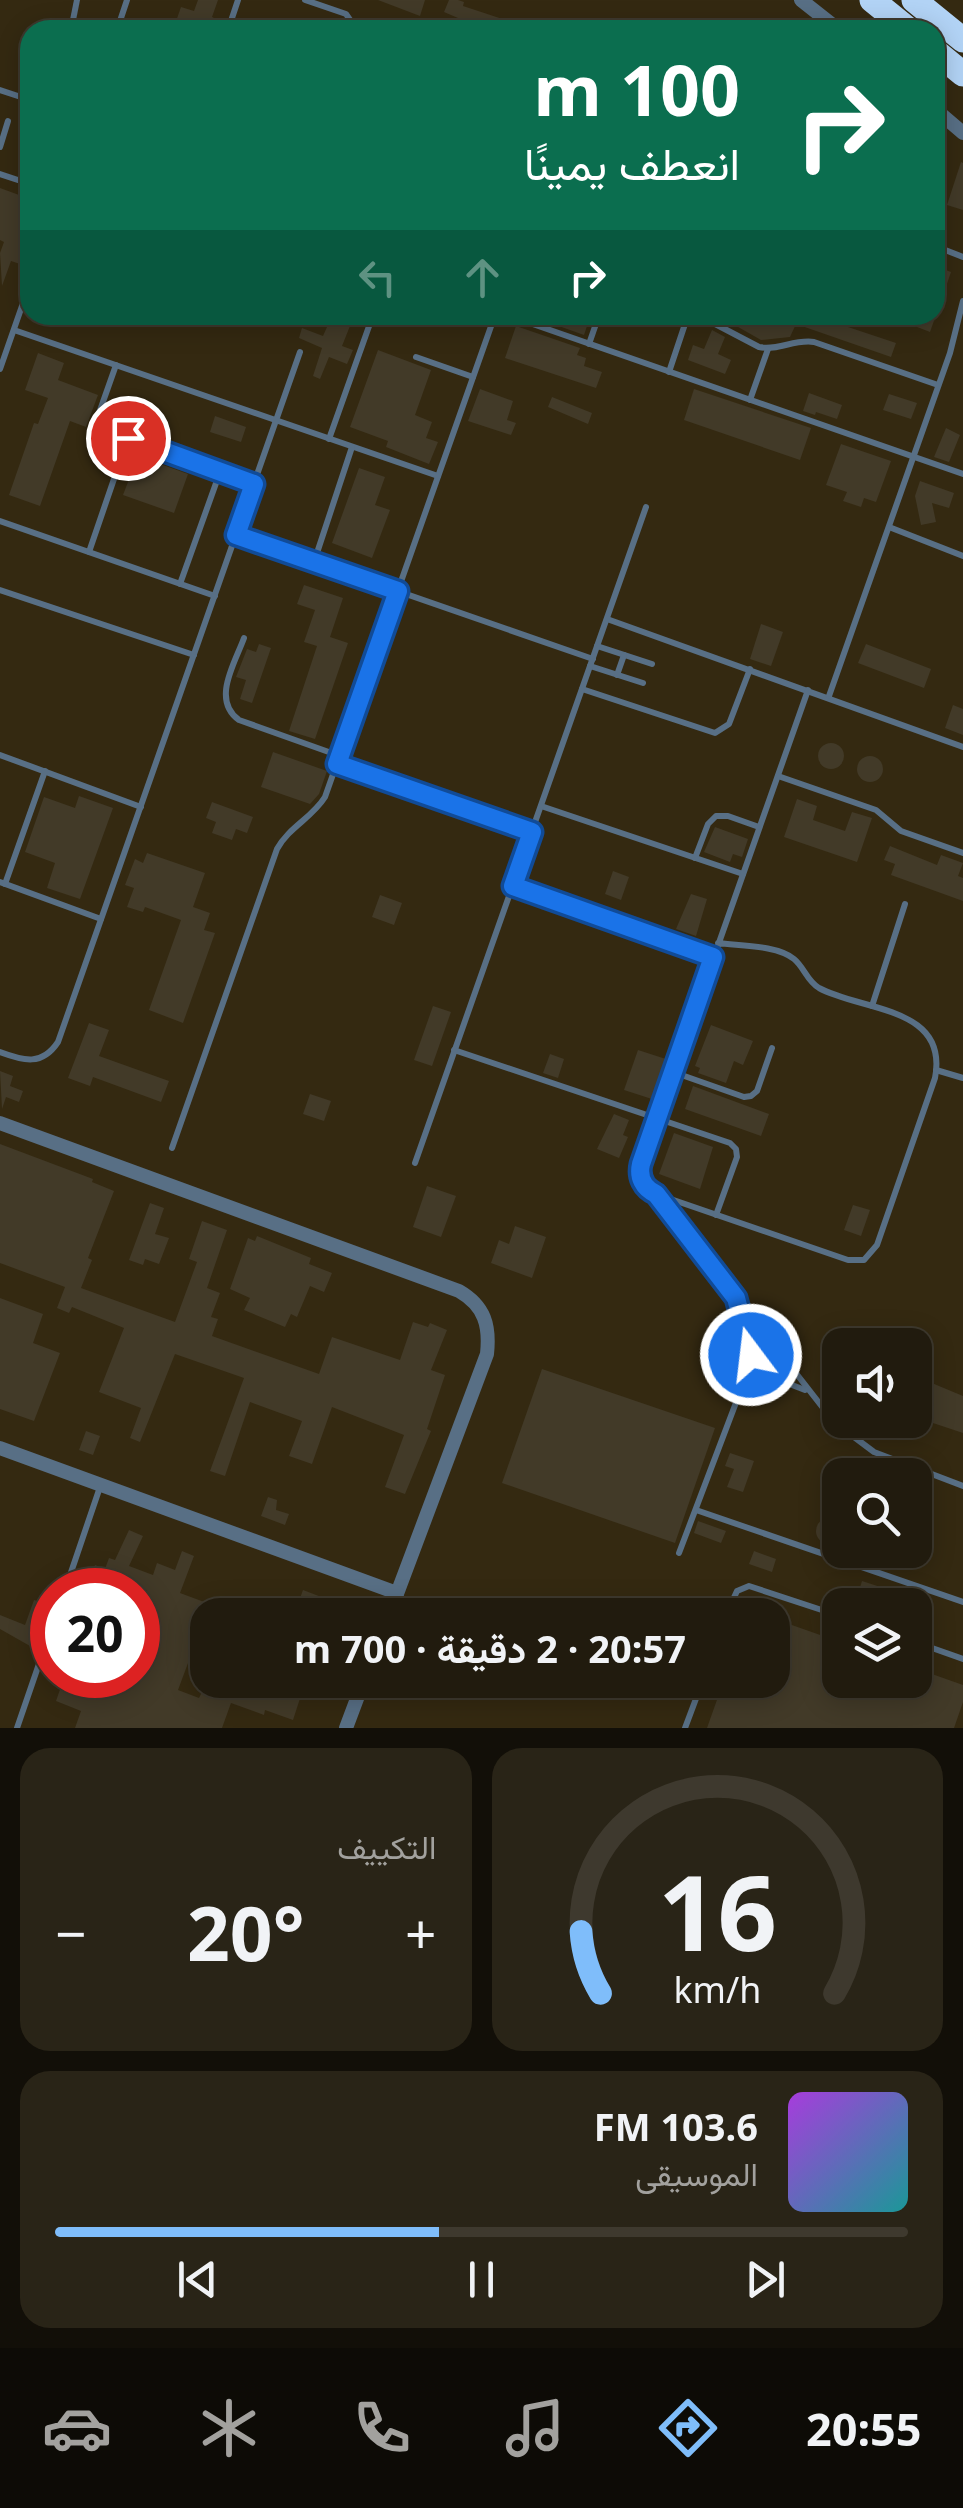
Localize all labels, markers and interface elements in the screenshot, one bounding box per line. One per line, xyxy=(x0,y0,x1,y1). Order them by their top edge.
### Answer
text: 100 m xyxy=(533,41,740,137)
icon: right xyxy=(775,60,905,190)
text: انعطف يمينًا xyxy=(524,132,740,193)
icon: left xyxy=(350,250,405,305)
icon: ahead xyxy=(455,250,510,305)
icon: right xyxy=(560,250,615,305)
pin xyxy=(86,396,171,481)
icon: arrive xyxy=(101,411,156,466)
position arrow xyxy=(699,1303,803,1407)
map controls xyxy=(822,1328,932,1698)
button: sound xyxy=(822,1328,932,1438)
button: search xyxy=(822,1458,932,1568)
speed limit sign: 20 xyxy=(30,1568,160,1698)
button: layers xyxy=(822,1588,932,1698)
text: 20:57 · 2 دقيقة · 700 m xyxy=(294,1622,686,1674)
text: التكييف xyxy=(337,1825,437,1868)
text: 16 xyxy=(658,1840,777,1981)
text: 20° xyxy=(187,1881,305,1983)
text: − xyxy=(55,1895,86,1970)
text: + xyxy=(405,1895,436,1970)
text: km/h xyxy=(673,1965,761,2013)
text: 103.6 FM xyxy=(594,2100,758,2152)
text: الموسيقى xyxy=(635,2152,758,2195)
icon: previous xyxy=(170,2252,225,2307)
icon: pause xyxy=(454,2252,509,2307)
icon: next xyxy=(738,2252,793,2307)
icon: car xyxy=(42,2393,112,2463)
icon: climate xyxy=(194,2393,264,2463)
icon: phone xyxy=(347,2393,417,2463)
icon: music xyxy=(500,2393,570,2463)
icon: directions xyxy=(653,2393,723,2463)
text: 20:55 xyxy=(806,2398,922,2459)

